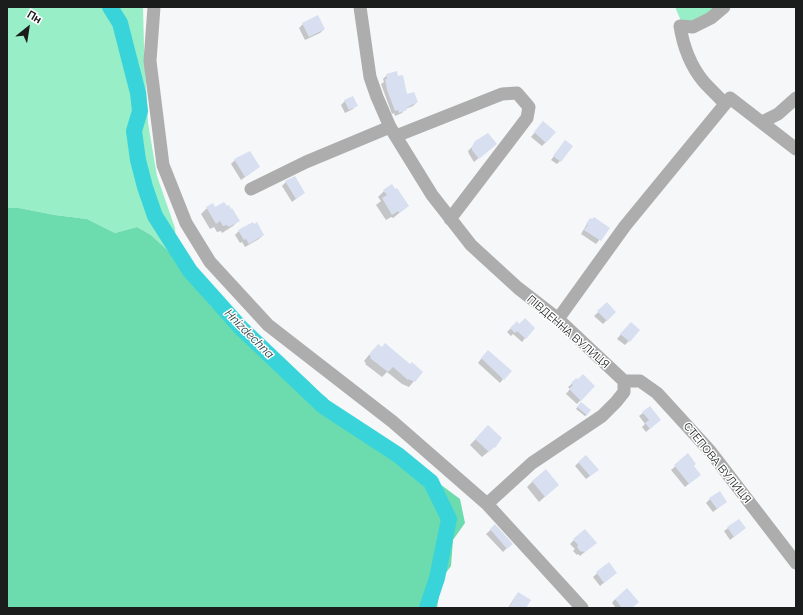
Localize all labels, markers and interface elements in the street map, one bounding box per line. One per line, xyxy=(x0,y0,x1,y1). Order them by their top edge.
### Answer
north arrow xyxy=(8,8,48,48)
text: Пн xyxy=(25,8,44,26)
street label: ПІВДЕННА ВУЛИЦЯ xyxy=(524,293,612,371)
water label: Hnizdechna xyxy=(221,306,277,362)
street label: СТЕПОВА ВУЛИЦЯ xyxy=(680,420,754,506)

